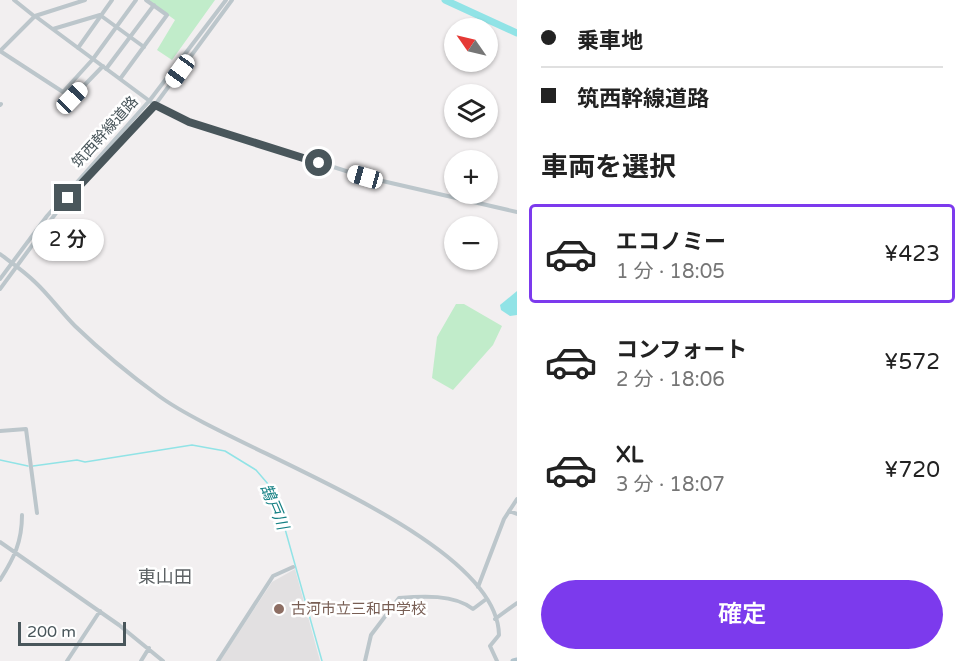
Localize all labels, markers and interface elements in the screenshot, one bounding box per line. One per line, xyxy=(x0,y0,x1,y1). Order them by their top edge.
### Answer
north arrow xyxy=(444,18,498,72)
map controls xyxy=(444,18,498,270)
text: 乗車地 xyxy=(577,28,643,54)
car xyxy=(162,51,198,91)
car xyxy=(53,79,91,117)
button: layers xyxy=(444,84,498,138)
text: 筑西幹線道路 xyxy=(577,86,709,112)
street label: 筑西幹線道路 xyxy=(68,93,142,171)
route start xyxy=(305,149,332,176)
button: + xyxy=(444,150,498,204)
text: 車両を選択 xyxy=(541,151,676,184)
car xyxy=(345,163,385,191)
route end xyxy=(54,184,81,211)
button: − xyxy=(444,216,498,270)
callout: 2 分 xyxy=(32,219,104,261)
icon: car xyxy=(544,227,598,281)
text: 2 分 xyxy=(49,228,87,252)
text: エコノミー xyxy=(616,229,726,255)
text: ¥423 xyxy=(884,241,940,267)
text: 1 分 · 18:05 xyxy=(616,260,725,284)
icon: car xyxy=(544,335,598,389)
text: コンフォート xyxy=(616,337,747,363)
text: ¥572 xyxy=(884,349,940,375)
text: 2 分 · 18:06 xyxy=(616,368,725,392)
text: XL xyxy=(616,442,643,468)
icon: car xyxy=(544,443,598,497)
text: ¥720 xyxy=(884,457,940,483)
text: 3 分 · 18:07 xyxy=(616,473,725,497)
water label: 鵠戸川 xyxy=(255,481,293,535)
district label: 東山田 xyxy=(138,566,192,588)
button: 確定 xyxy=(541,580,943,649)
place label: 古河市立三和中学校 xyxy=(291,600,426,618)
marker: 古河市立三和中学校 xyxy=(272,602,286,616)
scale bar xyxy=(18,619,126,646)
text: 200 m xyxy=(27,622,76,642)

